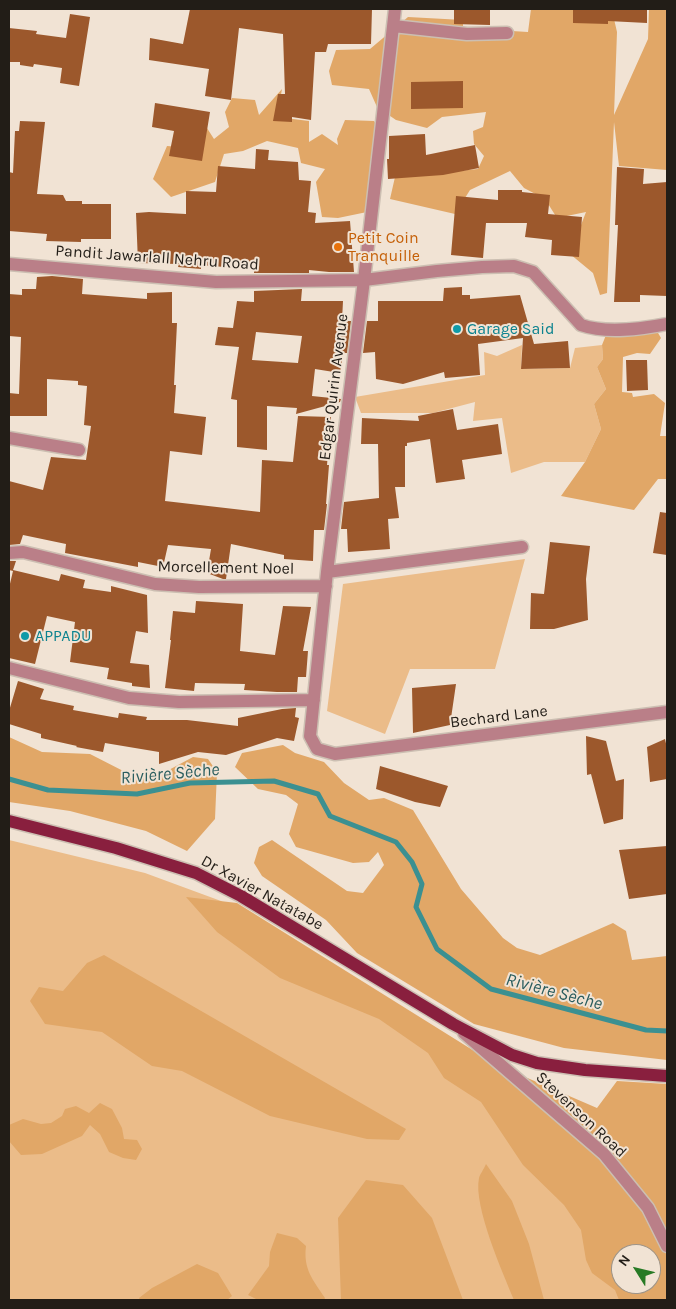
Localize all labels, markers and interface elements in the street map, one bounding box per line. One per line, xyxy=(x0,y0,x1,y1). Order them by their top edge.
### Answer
place label: Petit Coin Tranquille xyxy=(348,228,420,266)
street label: Pandit Jawarlall Nehru Road xyxy=(55,241,259,275)
marker: Petit Coin Tranquille xyxy=(332,241,344,253)
street label: Edgar Quirin Avenue xyxy=(315,313,353,461)
place label: Garage Said xyxy=(467,319,554,339)
marker: Garage Said xyxy=(451,323,463,335)
street label: Morcellement Noel xyxy=(157,557,295,579)
place label: APPADU xyxy=(35,626,91,646)
marker: APPADU xyxy=(19,630,31,642)
street label: Bechard Lane xyxy=(449,701,549,733)
water label: Rivière Sèche xyxy=(120,759,220,789)
street label: Dr Xavier Natatabe xyxy=(197,851,327,935)
water label: Rivière Sèche xyxy=(503,969,605,1015)
street label: Stevenson Road xyxy=(532,1068,630,1162)
north arrow xyxy=(611,1244,661,1294)
text: N xyxy=(614,1251,634,1270)

